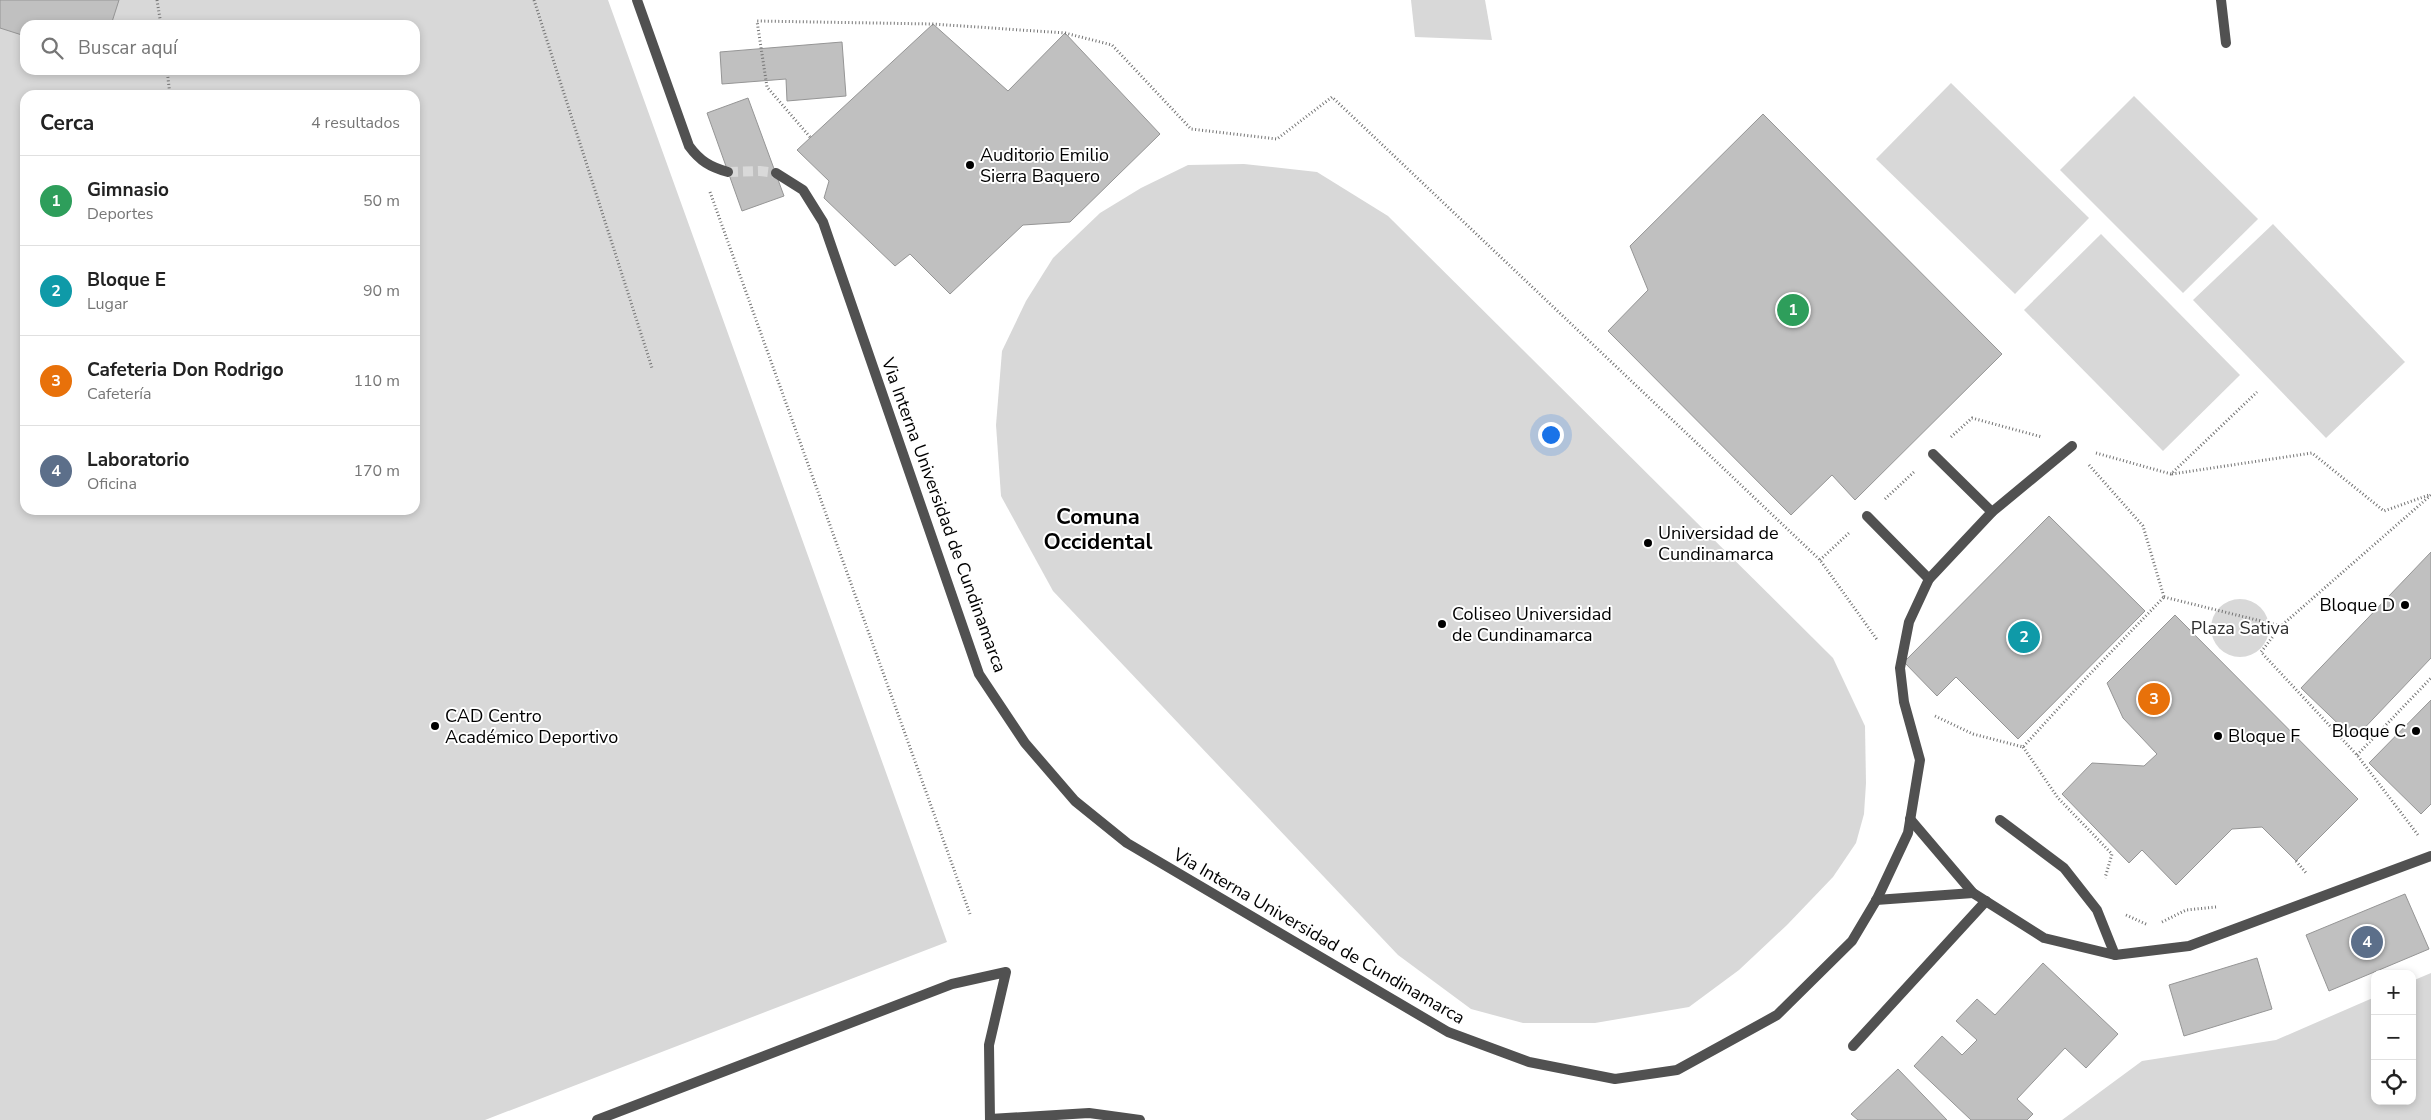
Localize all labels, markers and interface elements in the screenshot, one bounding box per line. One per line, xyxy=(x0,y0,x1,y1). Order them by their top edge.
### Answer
search box xyxy=(20,20,420,75)
icon: search xyxy=(38,34,66,62)
text: Buscar aquí xyxy=(78,35,177,61)
text: Cerca xyxy=(40,109,94,137)
text: 4 resultados xyxy=(311,112,400,134)
place label: Auditorio Emilio Sierra Baquero xyxy=(980,143,1109,188)
marker: Auditorio Emilio Sierra Baquero xyxy=(964,159,976,171)
text: Gimnasio xyxy=(87,177,169,203)
text: 1 xyxy=(51,190,61,212)
text: 50 m xyxy=(363,190,400,212)
text: Deportes xyxy=(87,203,154,225)
text: Bloque E xyxy=(87,267,166,293)
text: 2 xyxy=(51,280,61,302)
text: 90 m xyxy=(363,280,400,302)
pin: 1 xyxy=(1777,291,1809,329)
text: Lugar xyxy=(87,293,128,315)
street label: Via Interna Universidad de Cundinamarca xyxy=(875,353,1012,676)
text: Cafeteria Don Rodrigo xyxy=(87,357,284,383)
text: 3 xyxy=(51,370,61,392)
text: 110 m xyxy=(353,370,400,392)
text: Cafetería xyxy=(87,383,152,405)
your location xyxy=(1538,422,1564,448)
text: Laboratorio xyxy=(87,447,190,473)
text: 4 xyxy=(51,460,61,482)
text: 170 m xyxy=(353,460,400,482)
text: Oficina xyxy=(87,473,137,495)
district label: Comuna Occidental xyxy=(1044,502,1152,557)
place label: Universidad de Cundinamarca xyxy=(1658,521,1779,566)
marker: Universidad de Cundinamarca xyxy=(1642,537,1654,549)
place label: Bloque D xyxy=(2319,593,2395,617)
marker: Bloque D xyxy=(2399,599,2411,611)
place label: Coliseo Universidad de Cundinamarca xyxy=(1452,602,1612,647)
park label: Plaza Sativa xyxy=(2191,616,2289,640)
marker: Coliseo Universidad de Cundinamarca xyxy=(1436,618,1448,630)
pin: 2 xyxy=(2008,618,2040,656)
pin: 3 xyxy=(2138,680,2170,718)
place label: CAD Centro Académico Deportivo xyxy=(445,704,618,749)
place label: Bloque C xyxy=(2332,719,2406,743)
marker: CAD Centro Académico Deportivo xyxy=(429,720,441,732)
place label: Bloque F xyxy=(2228,724,2300,748)
marker: Bloque C xyxy=(2410,725,2422,737)
marker: Bloque F xyxy=(2212,730,2224,742)
street label: Via Interna Universidad de Cundinamarca xyxy=(1168,842,1469,1030)
pin: 4 xyxy=(2351,923,2383,961)
map controls xyxy=(2371,970,2416,1105)
button: + xyxy=(2371,970,2416,1015)
button: − xyxy=(2371,1015,2416,1060)
button: locate xyxy=(2371,1060,2416,1105)

